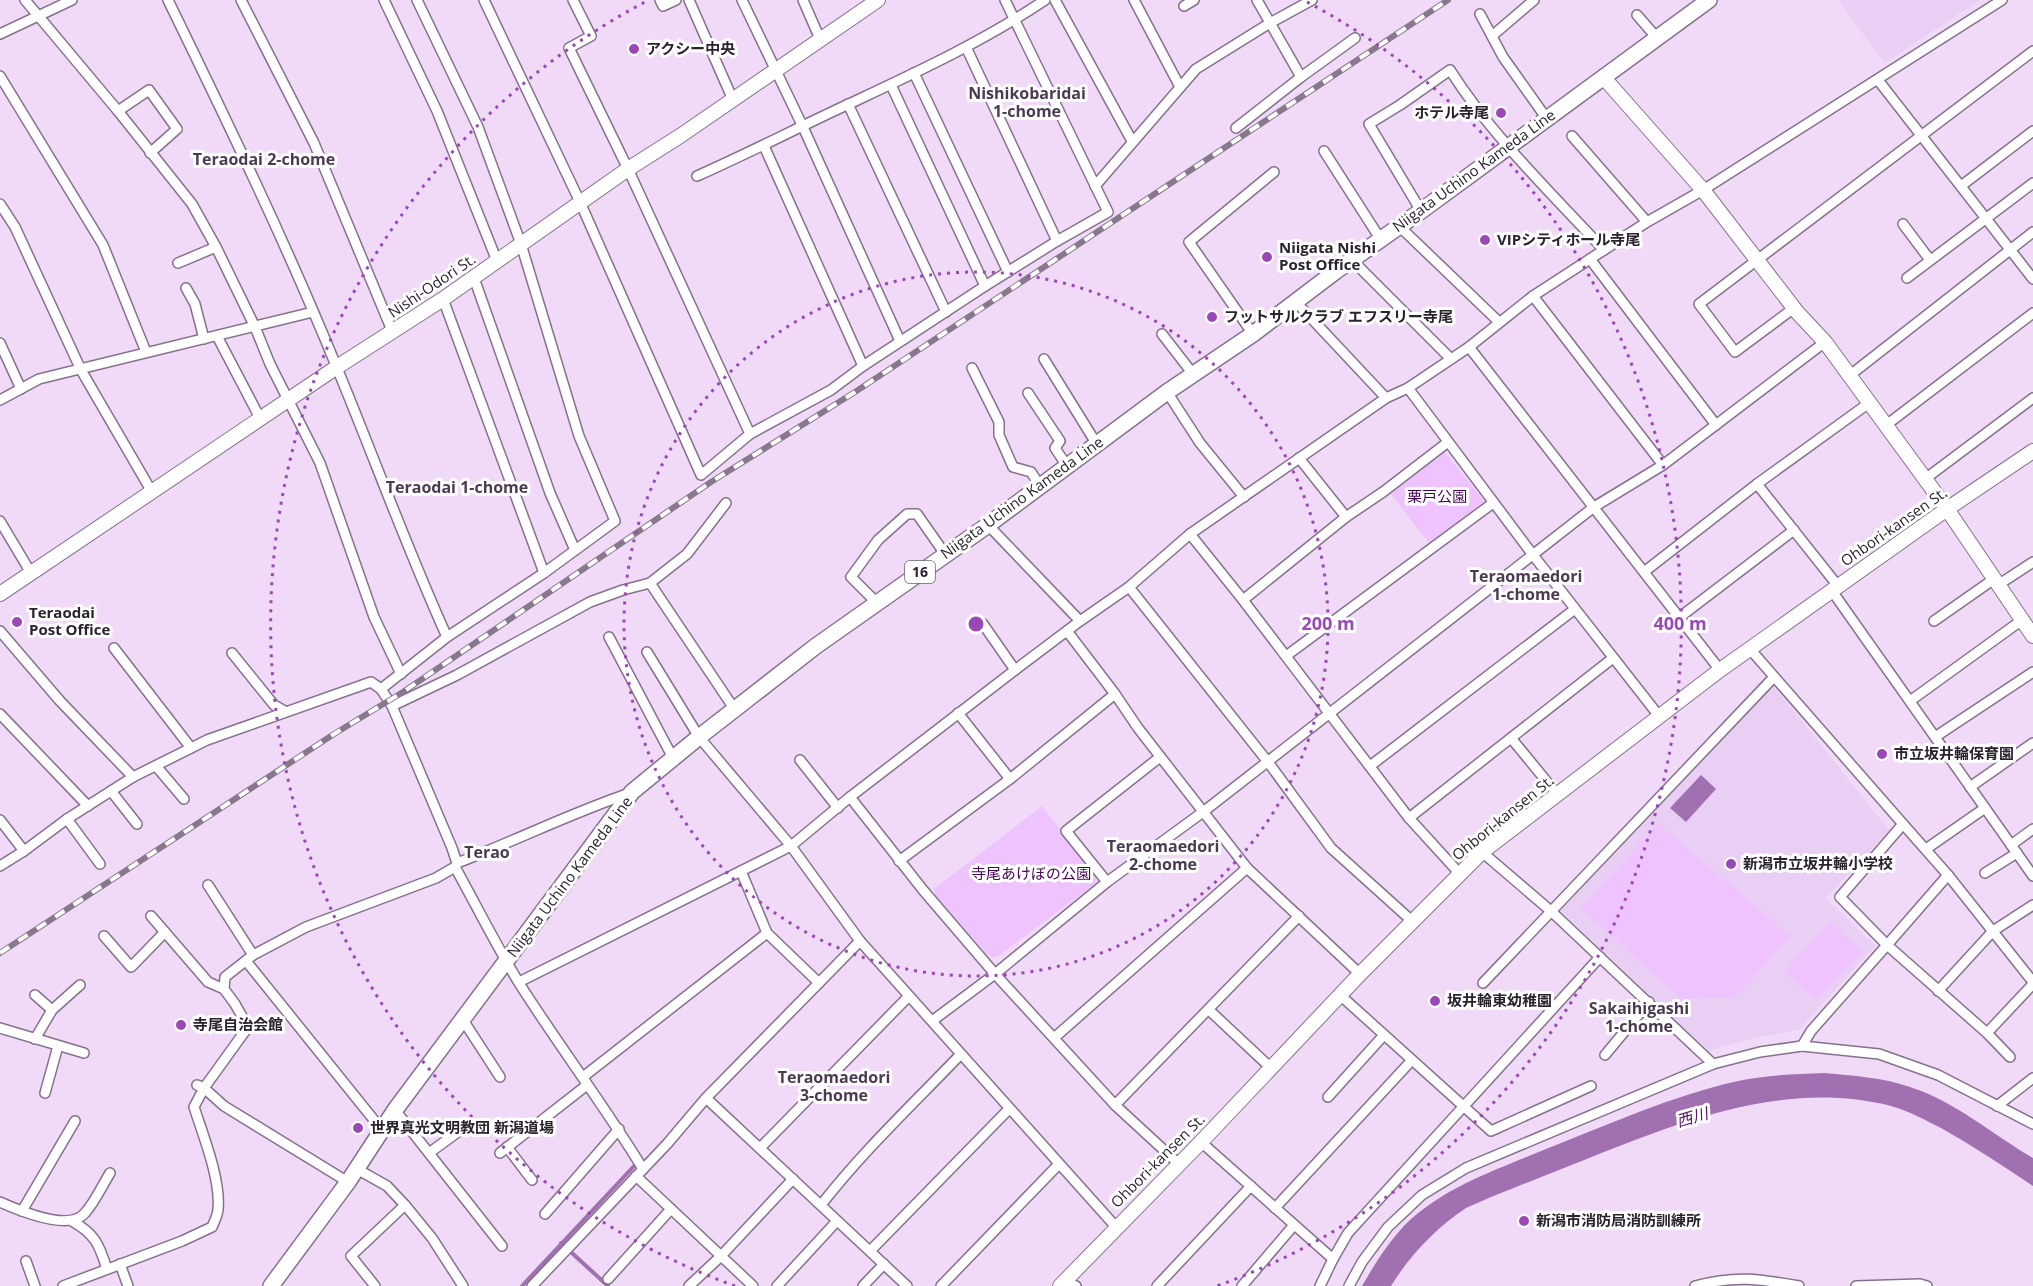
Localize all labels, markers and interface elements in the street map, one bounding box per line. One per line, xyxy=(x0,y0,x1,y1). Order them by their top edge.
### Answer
place label: アクシー中央 xyxy=(646,38,735,58)
marker: アクシー中央 xyxy=(627,42,641,56)
district label: Nishikobaridai 1-chome xyxy=(968,82,1086,122)
place label: ホテル寺尾 xyxy=(1414,102,1489,122)
street label: Niigata Uchino Kameda Line xyxy=(1388,104,1559,236)
marker: ホテル寺尾 xyxy=(1494,106,1508,120)
district label: Teraodai 2-chome xyxy=(193,148,335,170)
place label: VIPシティホール寺尾 xyxy=(1497,229,1640,249)
marker: VIPシティホール寺尾 xyxy=(1478,233,1492,247)
place label: Niigata Nishi Post Office xyxy=(1279,237,1376,274)
street label: Nishi-Odori St. xyxy=(384,249,479,322)
marker: Niigata Nishi Post Office xyxy=(1260,250,1274,264)
place label: フットサルクラブ エフスリー寺尾 xyxy=(1224,306,1453,326)
marker: フットサルクラブ エフスリー寺尾 xyxy=(1205,310,1219,324)
street label: Niigata Uchino Kameda Line xyxy=(936,431,1107,563)
district label: Teraodai 1-chome xyxy=(386,476,528,498)
street label: Ohbori-kansen St. xyxy=(1836,482,1951,570)
park label: 栗戸公園 xyxy=(1407,486,1467,506)
road number: 16 xyxy=(905,561,935,583)
district label: Teraomaedori 1-chome xyxy=(1470,565,1582,605)
place label: Teraodai Post Office xyxy=(29,602,110,639)
text: 200 m xyxy=(1301,611,1355,635)
text: 400 m xyxy=(1653,611,1707,635)
centre of rings xyxy=(966,614,986,634)
marker: Teraodai Post Office xyxy=(10,615,24,629)
place label: 市立坂井輪保育園 xyxy=(1894,743,2014,763)
marker: 市立坂井輪保育園 xyxy=(1875,747,1889,761)
street label: Ohbori-kansen St. xyxy=(1447,770,1557,864)
street label: Niigata Uchino Kameda Line xyxy=(502,792,636,961)
district label: Teraomaedori 2-chome xyxy=(1107,835,1219,875)
district label: Terao xyxy=(464,841,510,863)
place label: 新潟市立坂井輪小学校 xyxy=(1743,853,1893,873)
marker: 新潟市立坂井輪小学校 xyxy=(1724,857,1738,871)
park label: 寺尾あけぼの公園 xyxy=(971,863,1091,883)
place label: 坂井輪東幼稚園 xyxy=(1447,990,1552,1010)
marker: 坂井輪東幼稚園 xyxy=(1428,994,1442,1008)
district label: Sakaihigashi 1-chome xyxy=(1589,997,1689,1037)
place label: 寺尾自治会館 xyxy=(193,1014,283,1034)
marker: 寺尾自治会館 xyxy=(174,1018,188,1032)
district label: Teraomaedori 3-chome xyxy=(778,1066,890,1106)
water label: 西川 xyxy=(1674,1101,1712,1132)
street label: Ohbori-kansen St. xyxy=(1106,1109,1209,1212)
place label: 世界真光文明教団 新潟道場 xyxy=(370,1117,554,1137)
marker: 世界真光文明教団 新潟道場 xyxy=(351,1121,365,1135)
place label: 新潟市消防局消防訓練所 xyxy=(1536,1210,1701,1230)
marker: 新潟市消防局消防訓練所 xyxy=(1517,1214,1531,1228)

